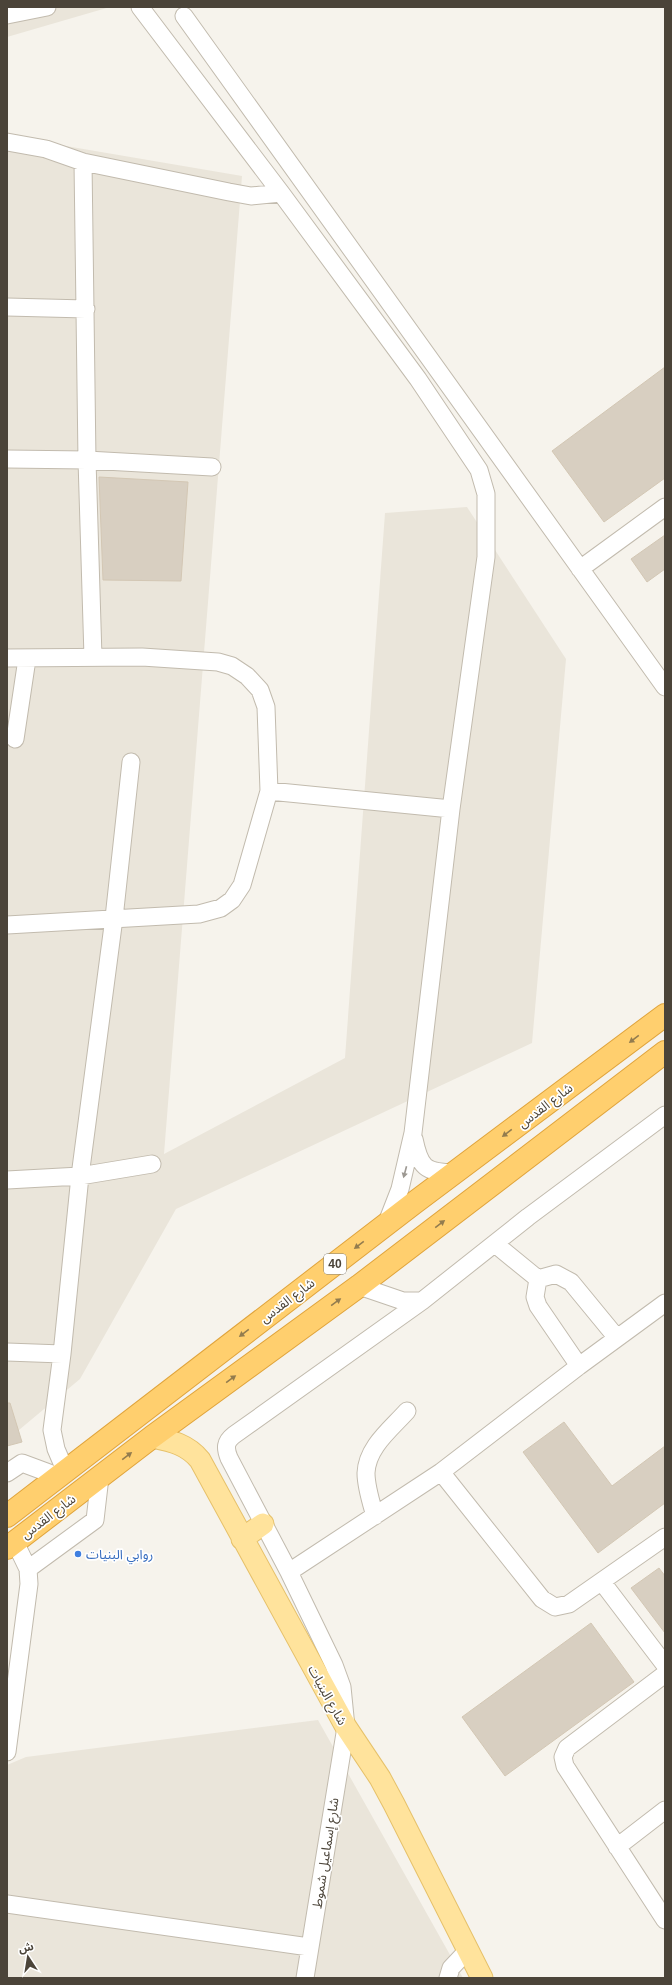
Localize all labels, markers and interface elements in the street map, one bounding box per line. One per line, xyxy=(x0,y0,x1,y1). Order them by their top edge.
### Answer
one-way arrow xyxy=(628,1035,639,1043)
street label: شارع القدس xyxy=(515,1080,577,1133)
one-way arrow xyxy=(502,1129,513,1137)
one-way arrow xyxy=(402,1166,408,1178)
one-way arrow xyxy=(435,1220,445,1228)
one-way arrow xyxy=(353,1241,364,1250)
road number: 40 xyxy=(324,1254,346,1274)
street label: شارع القدس xyxy=(257,1275,319,1328)
one-way arrow xyxy=(331,1298,342,1306)
one-way arrow xyxy=(239,1329,250,1337)
one-way arrow xyxy=(226,1375,237,1383)
one-way arrow xyxy=(121,1452,132,1460)
street label: شارع القدس xyxy=(18,1491,80,1544)
place label: روابي البنيات xyxy=(86,1547,153,1565)
marker: روابي البنيات xyxy=(73,1549,83,1559)
street label: شارع البنيات xyxy=(302,1663,350,1729)
street label: شارع إسماعيل شموط xyxy=(309,1797,345,1910)
north arrow xyxy=(8,1937,48,1977)
text: ش xyxy=(17,1940,35,1956)

